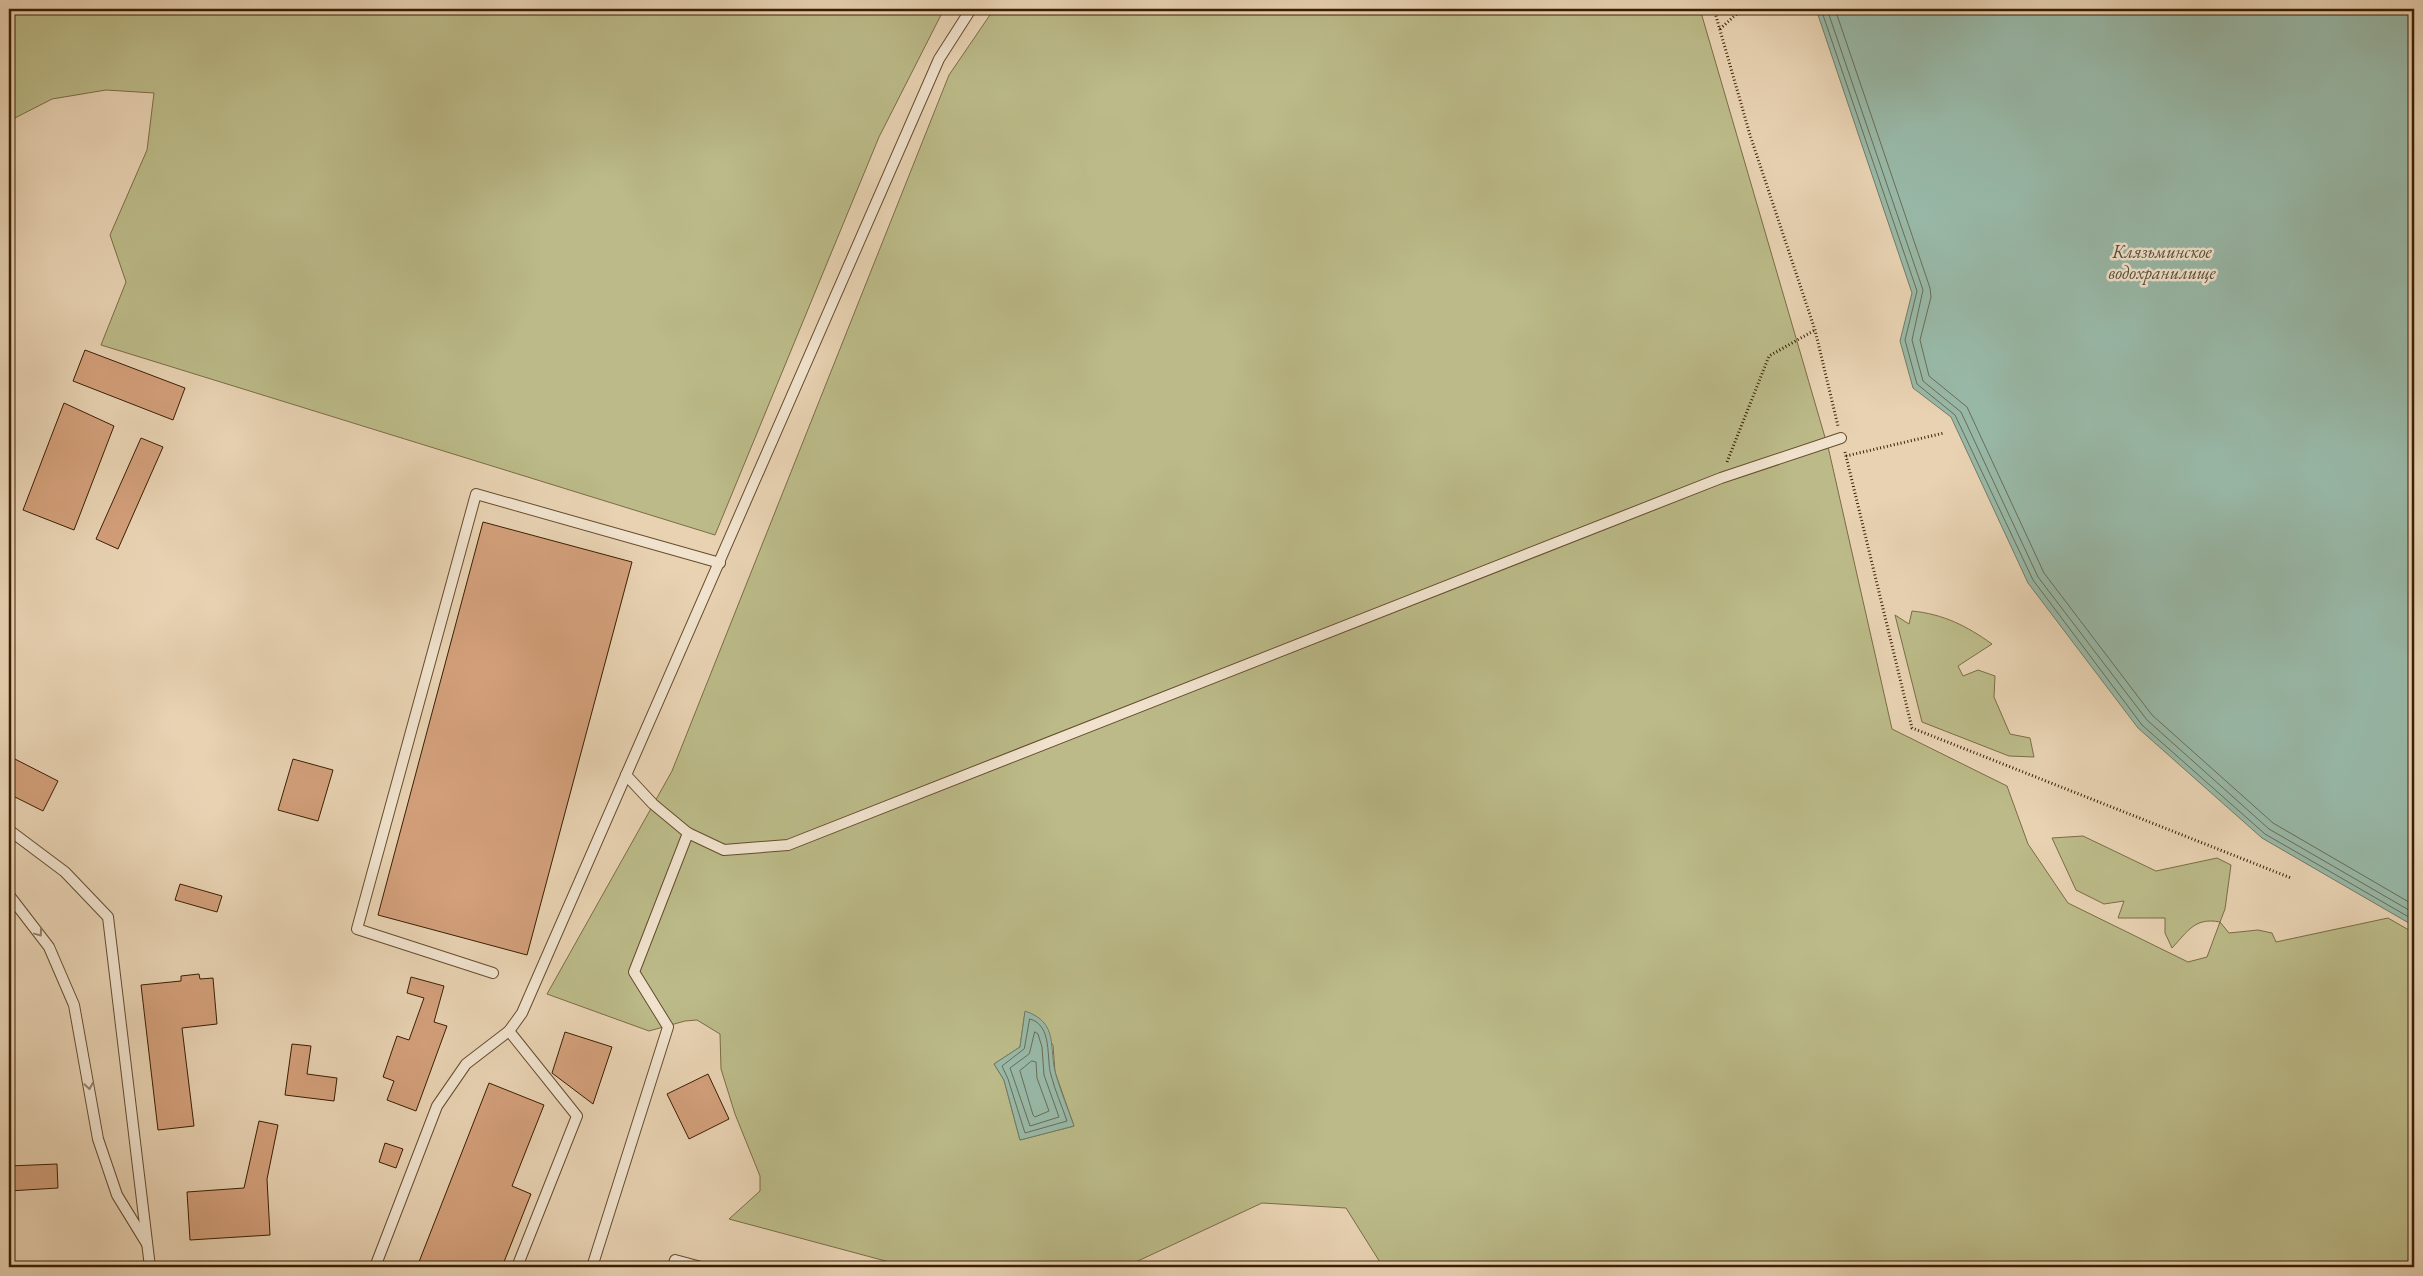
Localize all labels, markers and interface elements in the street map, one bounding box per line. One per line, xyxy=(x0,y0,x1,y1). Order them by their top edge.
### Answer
water label: Клязьминское водохранилище xyxy=(2108,240,2216,285)
one-way arrow xyxy=(33,927,42,937)
one-way arrow xyxy=(84,1081,94,1090)

